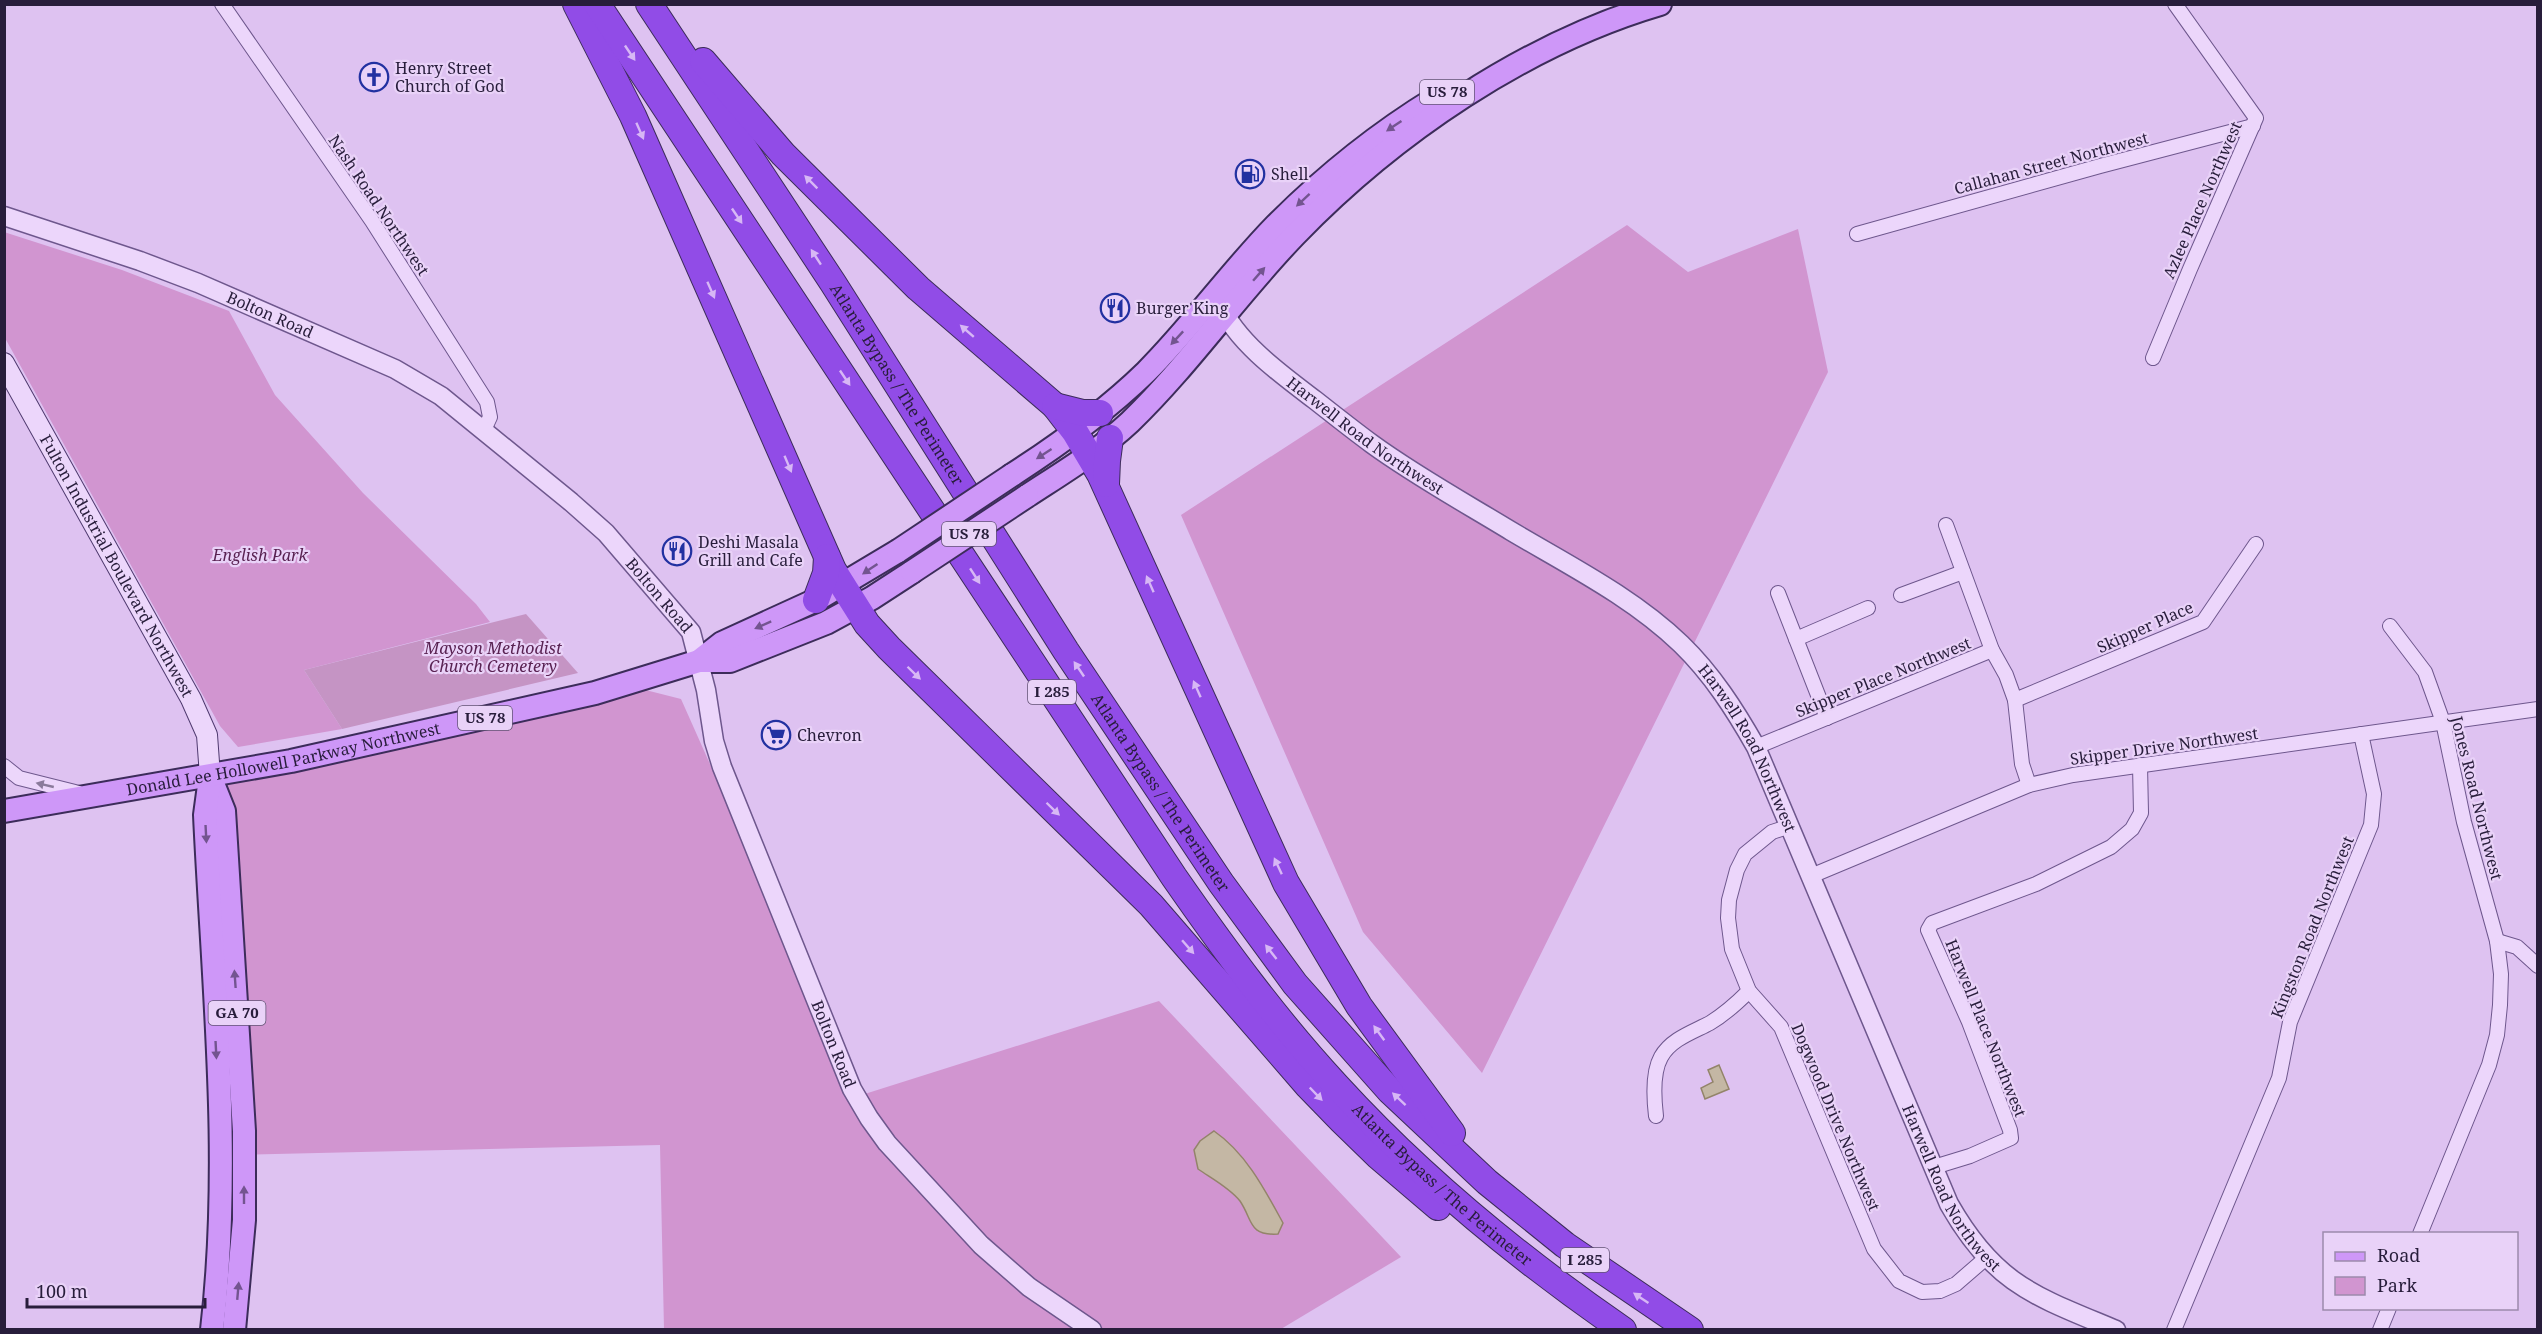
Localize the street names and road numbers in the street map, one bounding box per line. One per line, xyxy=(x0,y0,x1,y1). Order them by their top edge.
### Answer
road number: US 78 xyxy=(1420,80,1474,104)
street label: Azlee Place Northwest xyxy=(2157,118,2247,282)
street label: Callahan Street Northwest xyxy=(1951,126,2151,200)
street label: Nash Road Northwest xyxy=(324,130,435,280)
street label: Atlanta Bypass / The Perimeter xyxy=(825,279,969,490)
street label: Bolton Road xyxy=(223,286,317,343)
street label: Harwell Road Northwest xyxy=(1282,372,1448,499)
street label: Fulton Industrial Boulevard Northwest xyxy=(35,431,199,701)
road number: US 78 xyxy=(942,522,996,546)
street label: Bolton Road xyxy=(621,553,698,638)
street label: Skipper Place xyxy=(2093,596,2197,658)
street label: Skipper Place Northwest xyxy=(1792,632,1974,722)
street label: Harwell Road Northwest xyxy=(1693,659,1802,836)
road number: I 285 xyxy=(1028,680,1076,704)
street label: Atlanta Bypass / The Perimeter xyxy=(1086,689,1235,897)
road number: US 78 xyxy=(458,706,512,730)
street label: Jones Road Northwest xyxy=(2446,713,2508,882)
street label: Donald Lee Hollowell Parkway Northwest xyxy=(125,717,442,801)
street label: Skipper Drive Northwest xyxy=(2069,722,2260,770)
street label: Kingston Road Northwest xyxy=(2265,832,2359,1021)
street label: Harwell Place Northwest xyxy=(1940,936,2032,1120)
street label: Bolton Road xyxy=(806,997,861,1091)
road number: GA 70 xyxy=(208,1001,266,1025)
street label: Dogwood Drive Northwest xyxy=(1786,1020,1886,1215)
street label: Atlanta Bypass / The Perimeter xyxy=(1347,1098,1537,1271)
street label: Harwell Road Northwest xyxy=(1897,1101,2006,1277)
road number: I 285 xyxy=(1561,1248,1609,1272)

